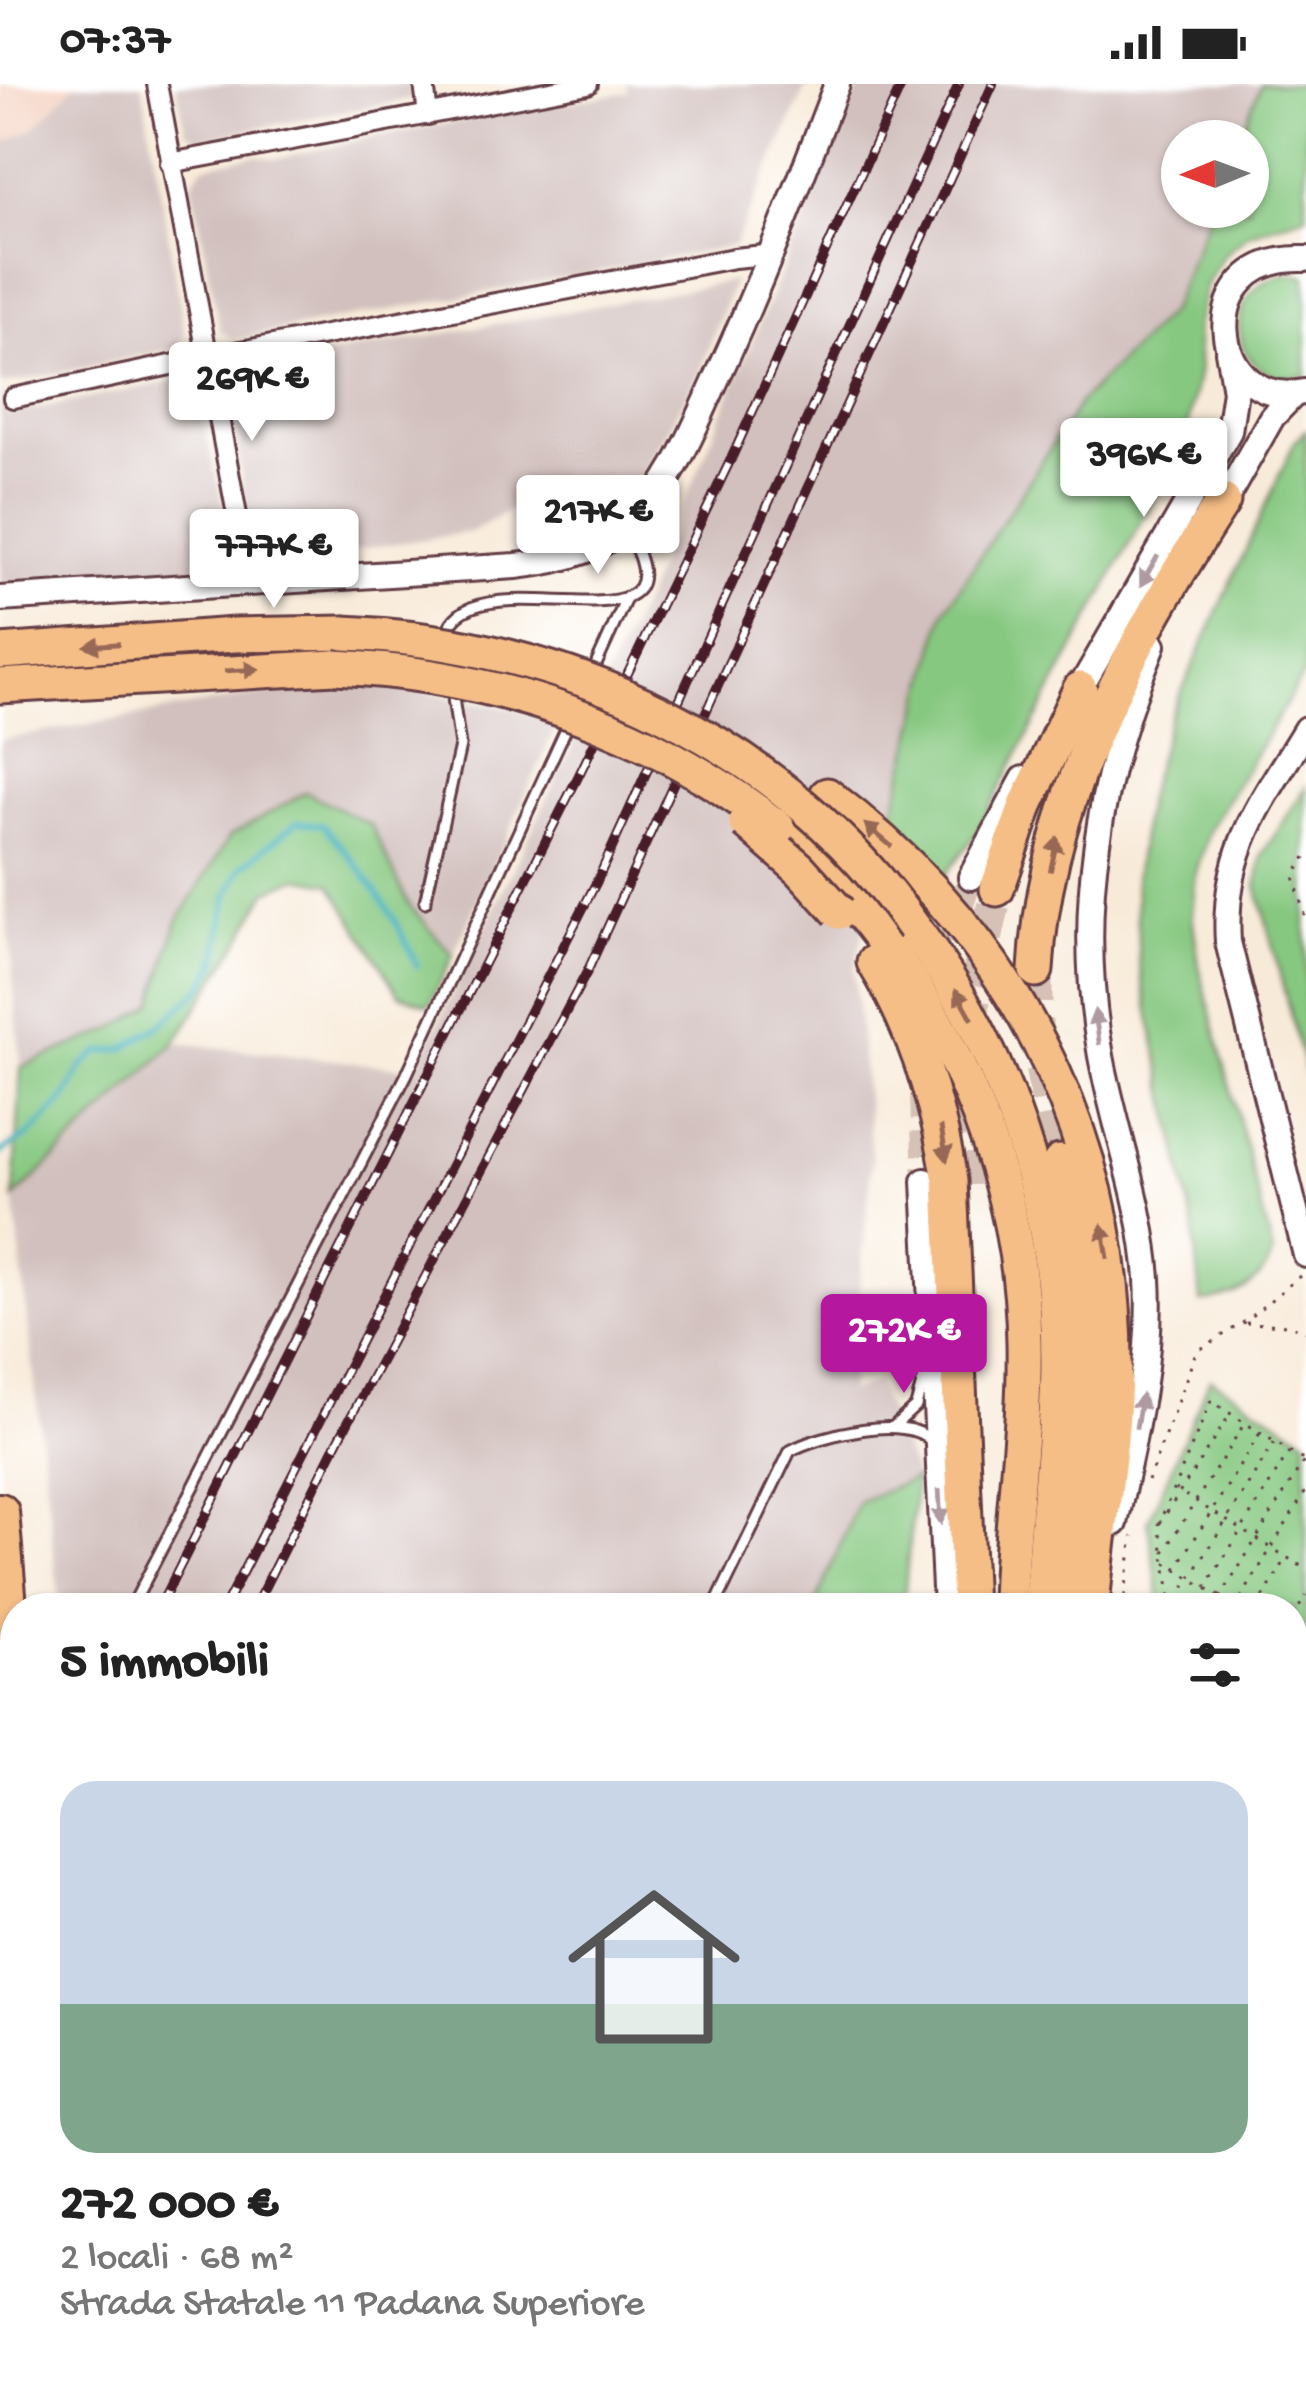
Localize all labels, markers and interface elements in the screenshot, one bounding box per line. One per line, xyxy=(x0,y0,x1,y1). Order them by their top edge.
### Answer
text: 07:37 xyxy=(60,16,170,69)
north arrow xyxy=(1161,120,1269,228)
map controls xyxy=(1161,120,1269,228)
pin: 269K € xyxy=(154,342,350,444)
text: 269K € xyxy=(196,358,308,404)
pin: 396K € xyxy=(1046,418,1242,520)
text: 396K € xyxy=(1087,434,1201,480)
pin: 217K € xyxy=(500,475,696,577)
text: 217K € xyxy=(543,491,653,537)
pin: 777K € xyxy=(176,509,372,611)
text: 777K € xyxy=(217,525,331,571)
one-way arrow xyxy=(1140,554,1161,588)
one-way arrow xyxy=(82,635,120,654)
one-way arrow xyxy=(224,660,261,679)
one-way arrow xyxy=(863,822,893,848)
one-way arrow xyxy=(1045,835,1064,873)
one-way arrow xyxy=(954,987,975,1021)
one-way arrow xyxy=(1087,1008,1106,1045)
one-way arrow xyxy=(935,1125,954,1163)
one-way arrow xyxy=(1096,1221,1114,1259)
pin: 272K € xyxy=(806,1294,1002,1396)
text: 272K € xyxy=(848,1310,960,1356)
one-way arrow xyxy=(1131,1391,1149,1429)
one-way arrow xyxy=(930,1489,949,1526)
icon: filters xyxy=(1182,1632,1248,1698)
text: 5 immobili xyxy=(60,1635,269,1695)
icon: home xyxy=(546,1859,762,2075)
text: 272 000 € xyxy=(60,2177,278,2237)
text: 2 locali · 68 m² xyxy=(60,2237,293,2283)
text: Strada Statale 11 Padana Superiore xyxy=(60,2283,644,2329)

